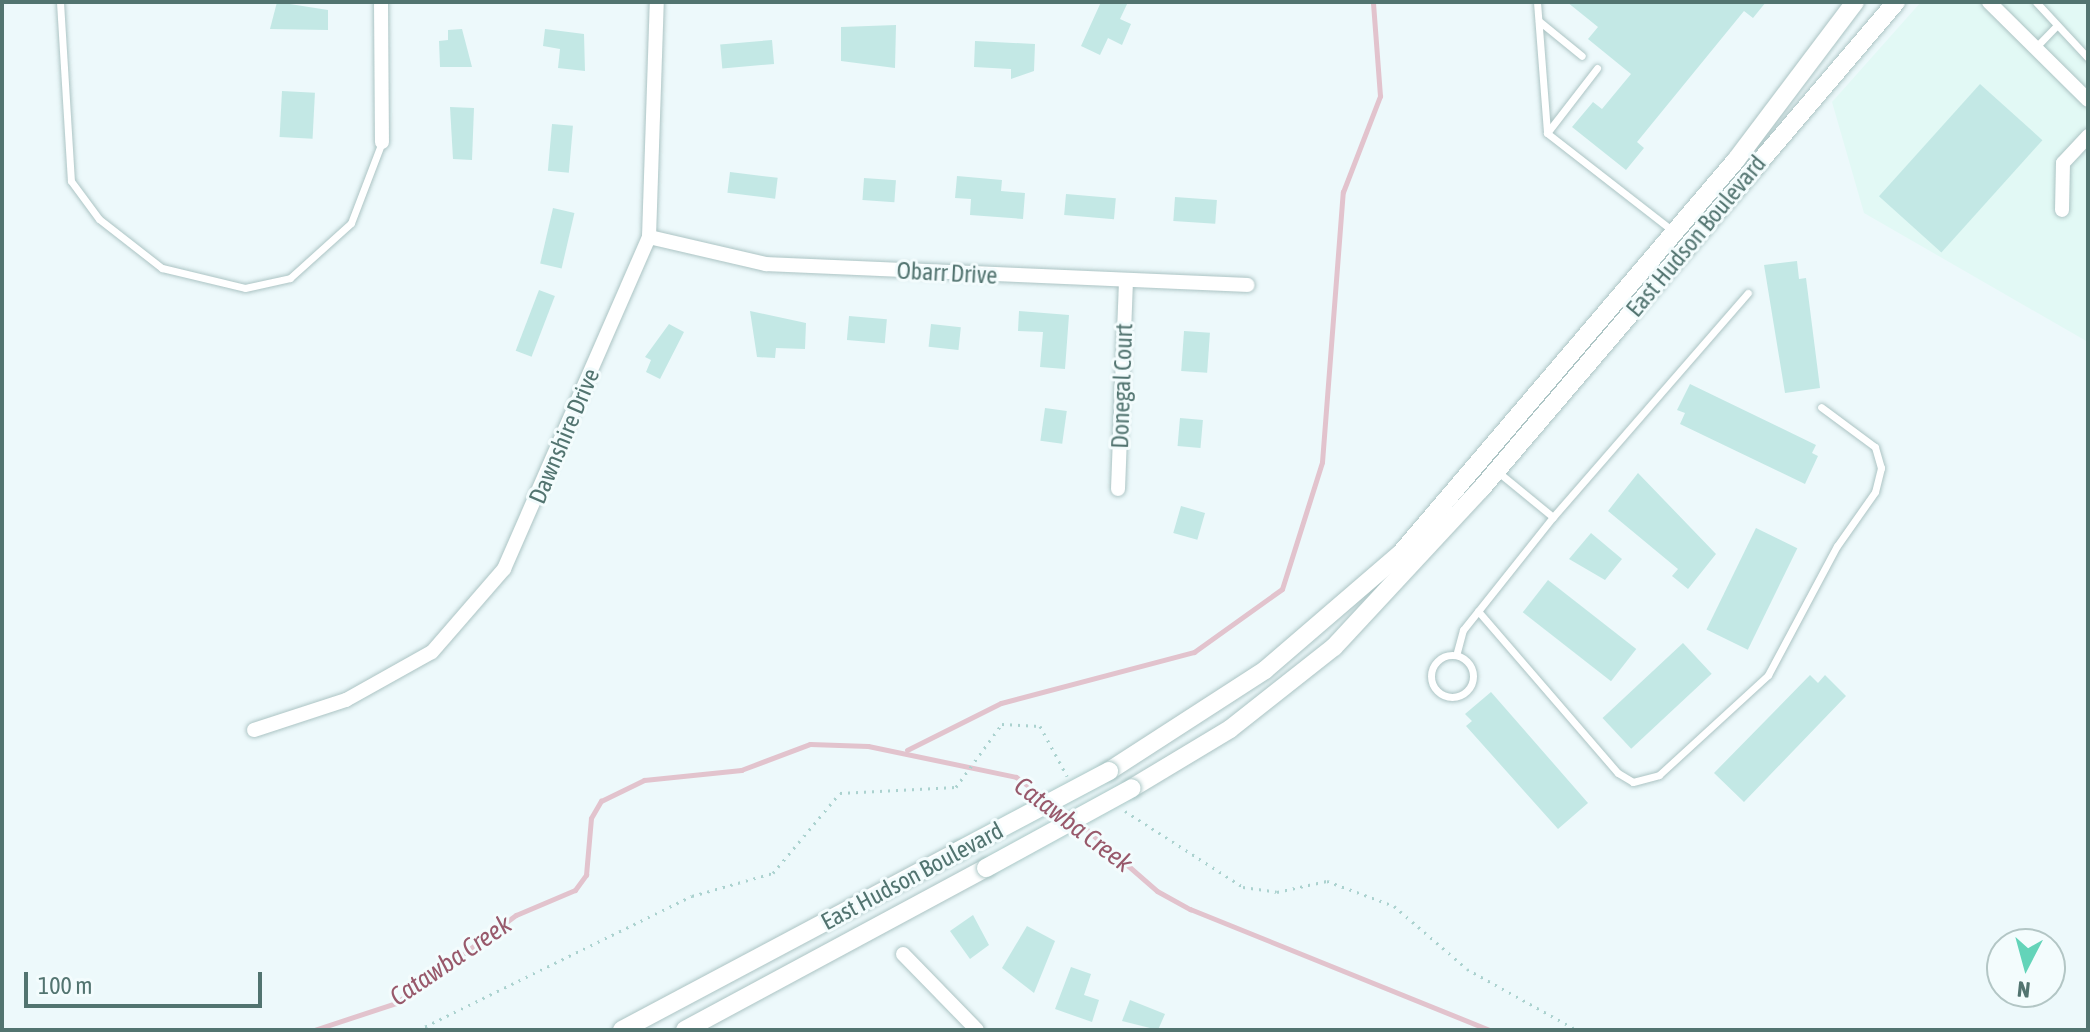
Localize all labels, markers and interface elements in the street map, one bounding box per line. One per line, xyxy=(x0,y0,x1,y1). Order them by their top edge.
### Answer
street label: East Hudson Boulevard xyxy=(1620,149,1772,323)
street label: Obarr Drive xyxy=(896,256,998,290)
street label: Donegal Court xyxy=(1105,323,1139,449)
street label: Dawnshire Drive xyxy=(523,364,605,508)
water label: Catawba Creek xyxy=(1008,770,1138,880)
street label: East Hudson Boulevard xyxy=(816,816,1008,936)
water label: Catawba Creek xyxy=(384,909,518,1013)
north arrow xyxy=(1986,928,2066,1008)
scale bar xyxy=(28,956,266,1006)
text: 100 m xyxy=(38,972,92,999)
text: N xyxy=(2016,976,2032,1003)

